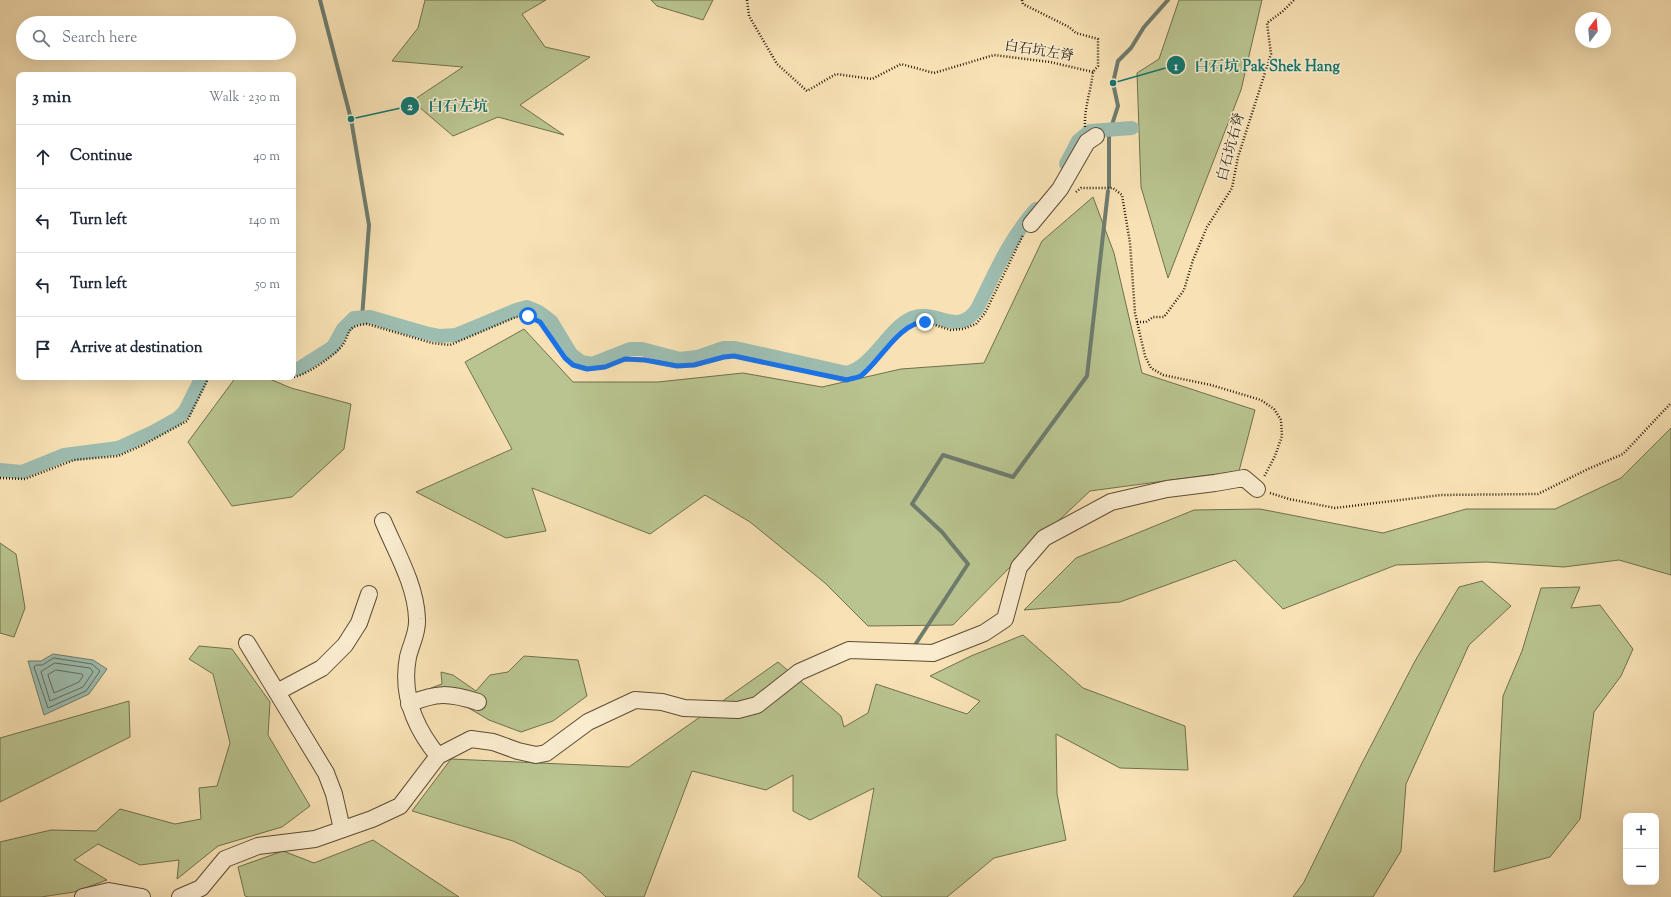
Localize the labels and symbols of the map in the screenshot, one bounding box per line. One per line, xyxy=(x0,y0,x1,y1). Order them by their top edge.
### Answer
north arrow xyxy=(1575,12,1611,48)
street label: 白石坑左脊 xyxy=(1003,37,1075,67)
callout: 白石坑 Pak Shek Hang xyxy=(1166,52,1348,79)
text: 白石坑 Pak Shek Hang xyxy=(1194,57,1340,78)
text: 1 xyxy=(1173,58,1179,76)
callout: 白石左坑 xyxy=(400,92,496,119)
text: 白石左坑 xyxy=(428,97,488,118)
text: 2 xyxy=(407,98,413,116)
street label: 白石坑右脊 xyxy=(1213,111,1251,183)
route start xyxy=(519,307,537,325)
route end xyxy=(916,313,934,331)

